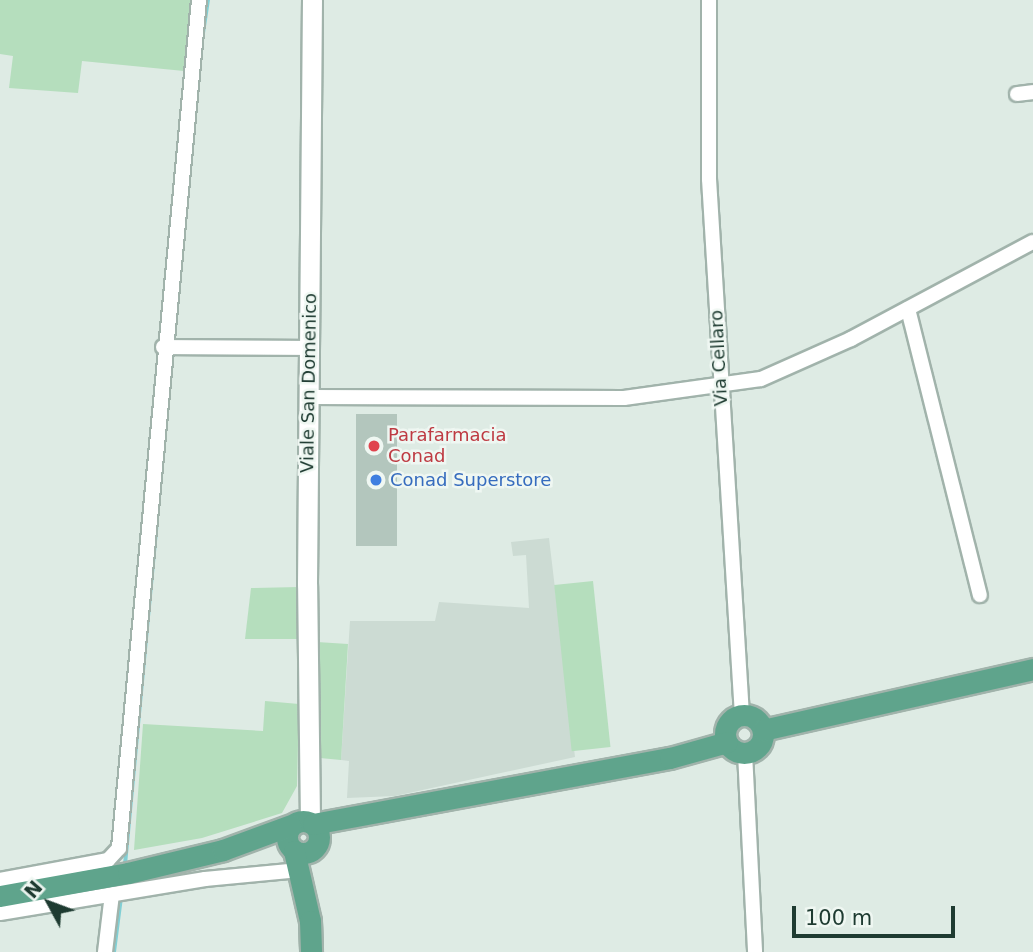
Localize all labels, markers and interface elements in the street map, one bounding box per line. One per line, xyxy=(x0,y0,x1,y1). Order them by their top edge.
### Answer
street label: Viale San Domenico xyxy=(297,293,321,473)
street label: Via Cellaro xyxy=(706,309,732,407)
place label: Parafarmacia Conad xyxy=(388,425,506,467)
marker: Parafarmacia Conad xyxy=(366,438,382,454)
place label: Conad Superstore xyxy=(390,469,551,491)
marker: Conad Superstore xyxy=(368,472,384,488)
north arrow xyxy=(14,868,84,938)
text: N xyxy=(20,876,47,902)
scale bar xyxy=(795,892,958,936)
text: 100 m xyxy=(805,906,872,930)

